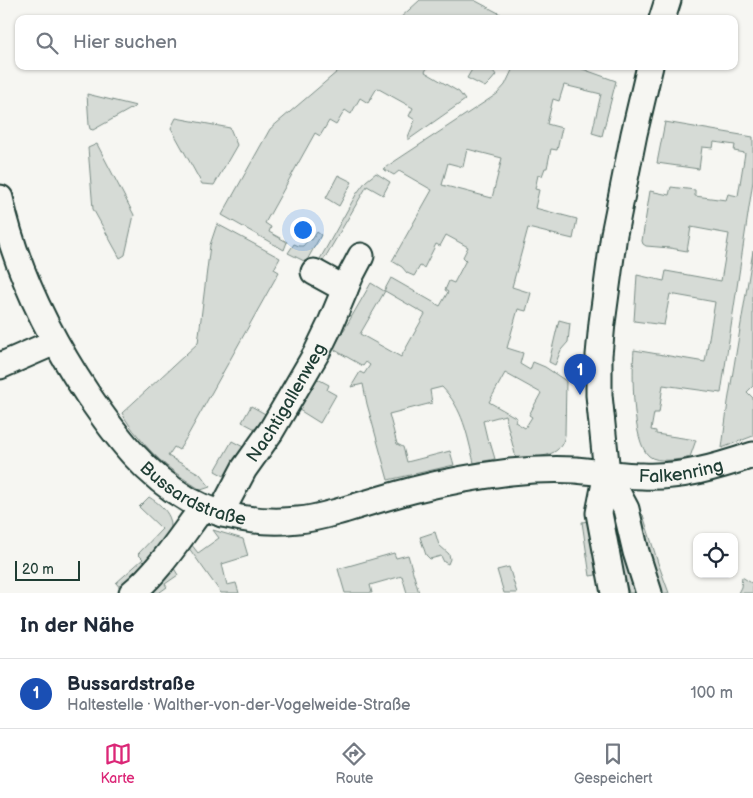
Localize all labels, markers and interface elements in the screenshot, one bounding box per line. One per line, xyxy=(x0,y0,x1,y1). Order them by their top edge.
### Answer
search box xyxy=(15,15,738,70)
icon: search xyxy=(33,29,61,57)
text: Hier suchen xyxy=(73,31,177,54)
your location xyxy=(290,217,316,243)
street label: Nachtigallenweg xyxy=(242,340,330,466)
pin: 1 xyxy=(564,354,596,395)
street label: Falkenring xyxy=(638,454,725,487)
street label: Bussardstraße xyxy=(136,457,248,529)
map controls xyxy=(693,533,738,578)
button: locate xyxy=(693,533,738,578)
scale bar xyxy=(15,558,80,581)
text: 20 m xyxy=(22,561,54,578)
text: In der Nähe xyxy=(20,613,134,638)
text: Bussardstraße xyxy=(67,673,195,696)
text: 1 xyxy=(33,684,39,703)
text: 100 m xyxy=(690,684,733,703)
text: Haltestelle · Walther-von-der-Vogelweide-Straße xyxy=(67,696,410,715)
tab: Karte xyxy=(100,740,135,787)
tab: Route xyxy=(335,740,373,787)
tab: Gespeichert xyxy=(574,740,653,787)

